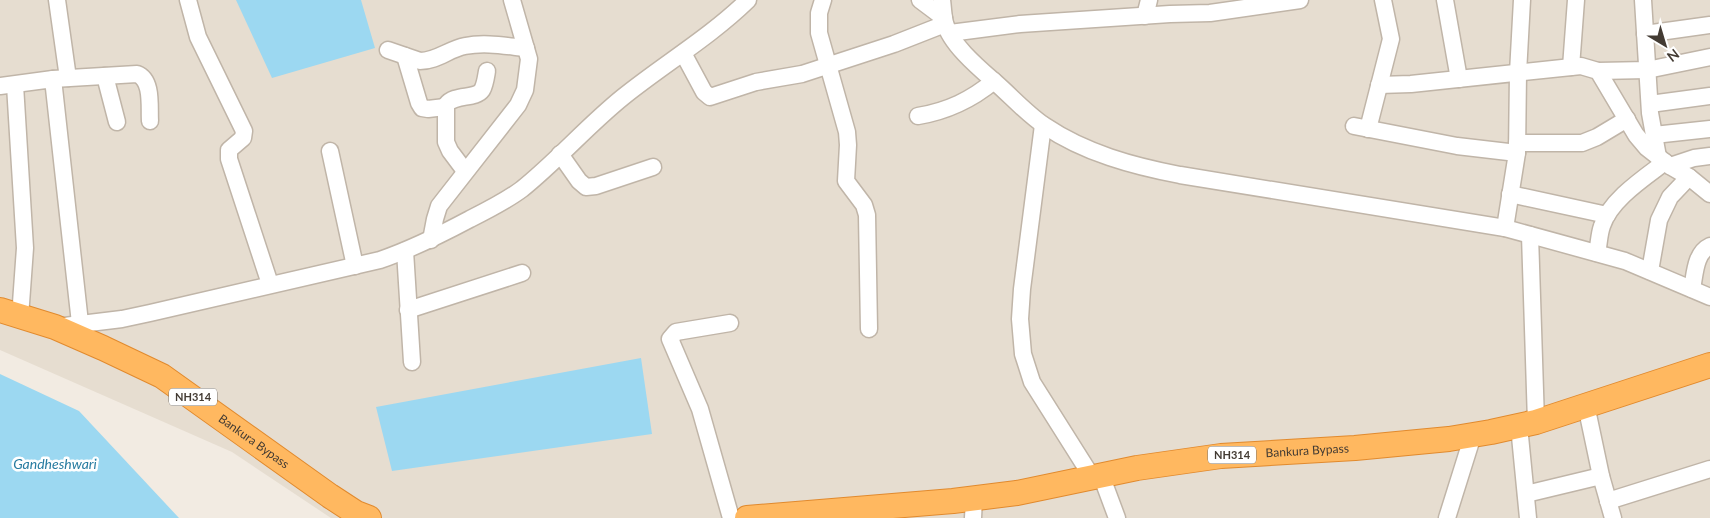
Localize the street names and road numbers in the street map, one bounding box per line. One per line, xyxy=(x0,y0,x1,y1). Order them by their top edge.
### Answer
road number: NH314 xyxy=(169,388,217,406)
street label: Bankura Bypass xyxy=(216,411,292,471)
street label: Bankura Bypass xyxy=(1265,440,1349,460)
road number: NH314 xyxy=(1208,446,1256,464)

